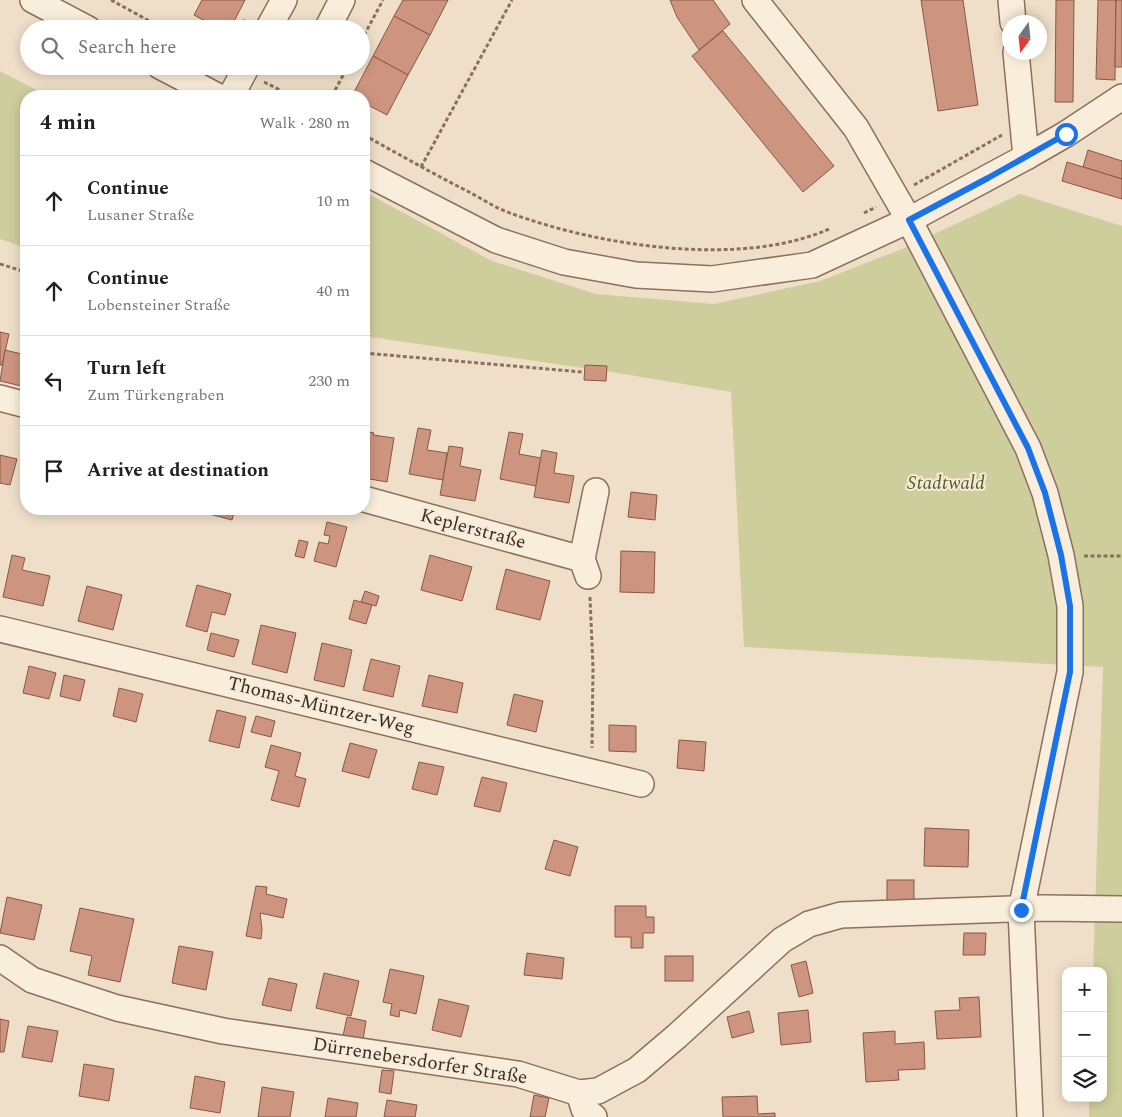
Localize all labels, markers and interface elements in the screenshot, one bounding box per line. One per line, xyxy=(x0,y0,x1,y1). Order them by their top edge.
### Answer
north arrow xyxy=(1002,15,1047,60)
search box xyxy=(20,20,370,75)
text: Search here xyxy=(78,33,177,62)
icon: search xyxy=(38,34,66,62)
text: 4 min xyxy=(40,107,96,139)
text: Walk · 280 m xyxy=(259,111,350,135)
route start xyxy=(1055,123,1078,146)
text: Continue xyxy=(87,174,169,203)
icon: ahead xyxy=(40,187,68,215)
text: 10 m xyxy=(316,189,350,213)
text: Lusaner Straße xyxy=(87,203,194,227)
text: Continue xyxy=(87,264,169,293)
icon: ahead xyxy=(40,277,68,305)
text: 40 m xyxy=(316,279,350,303)
text: Lobensteiner Straße xyxy=(87,293,231,317)
text: Turn left xyxy=(87,354,166,383)
icon: left xyxy=(40,367,68,395)
text: 230 m xyxy=(308,369,350,393)
text: Zum Türkengraben xyxy=(87,383,225,407)
text: Arrive at destination xyxy=(87,456,269,485)
icon: arrive xyxy=(40,457,68,485)
park label: Stadtwald xyxy=(907,469,985,498)
street label: Keplerstraße xyxy=(417,501,529,557)
street label: Thomas-Müntzer-Weg xyxy=(224,669,418,743)
route end xyxy=(1010,899,1033,922)
map controls xyxy=(1062,967,1107,1102)
button: + xyxy=(1062,967,1107,1012)
button: − xyxy=(1062,1012,1107,1057)
street label: Dürrenebersdorfer Straße xyxy=(311,1030,529,1092)
button: layers xyxy=(1062,1057,1107,1102)

